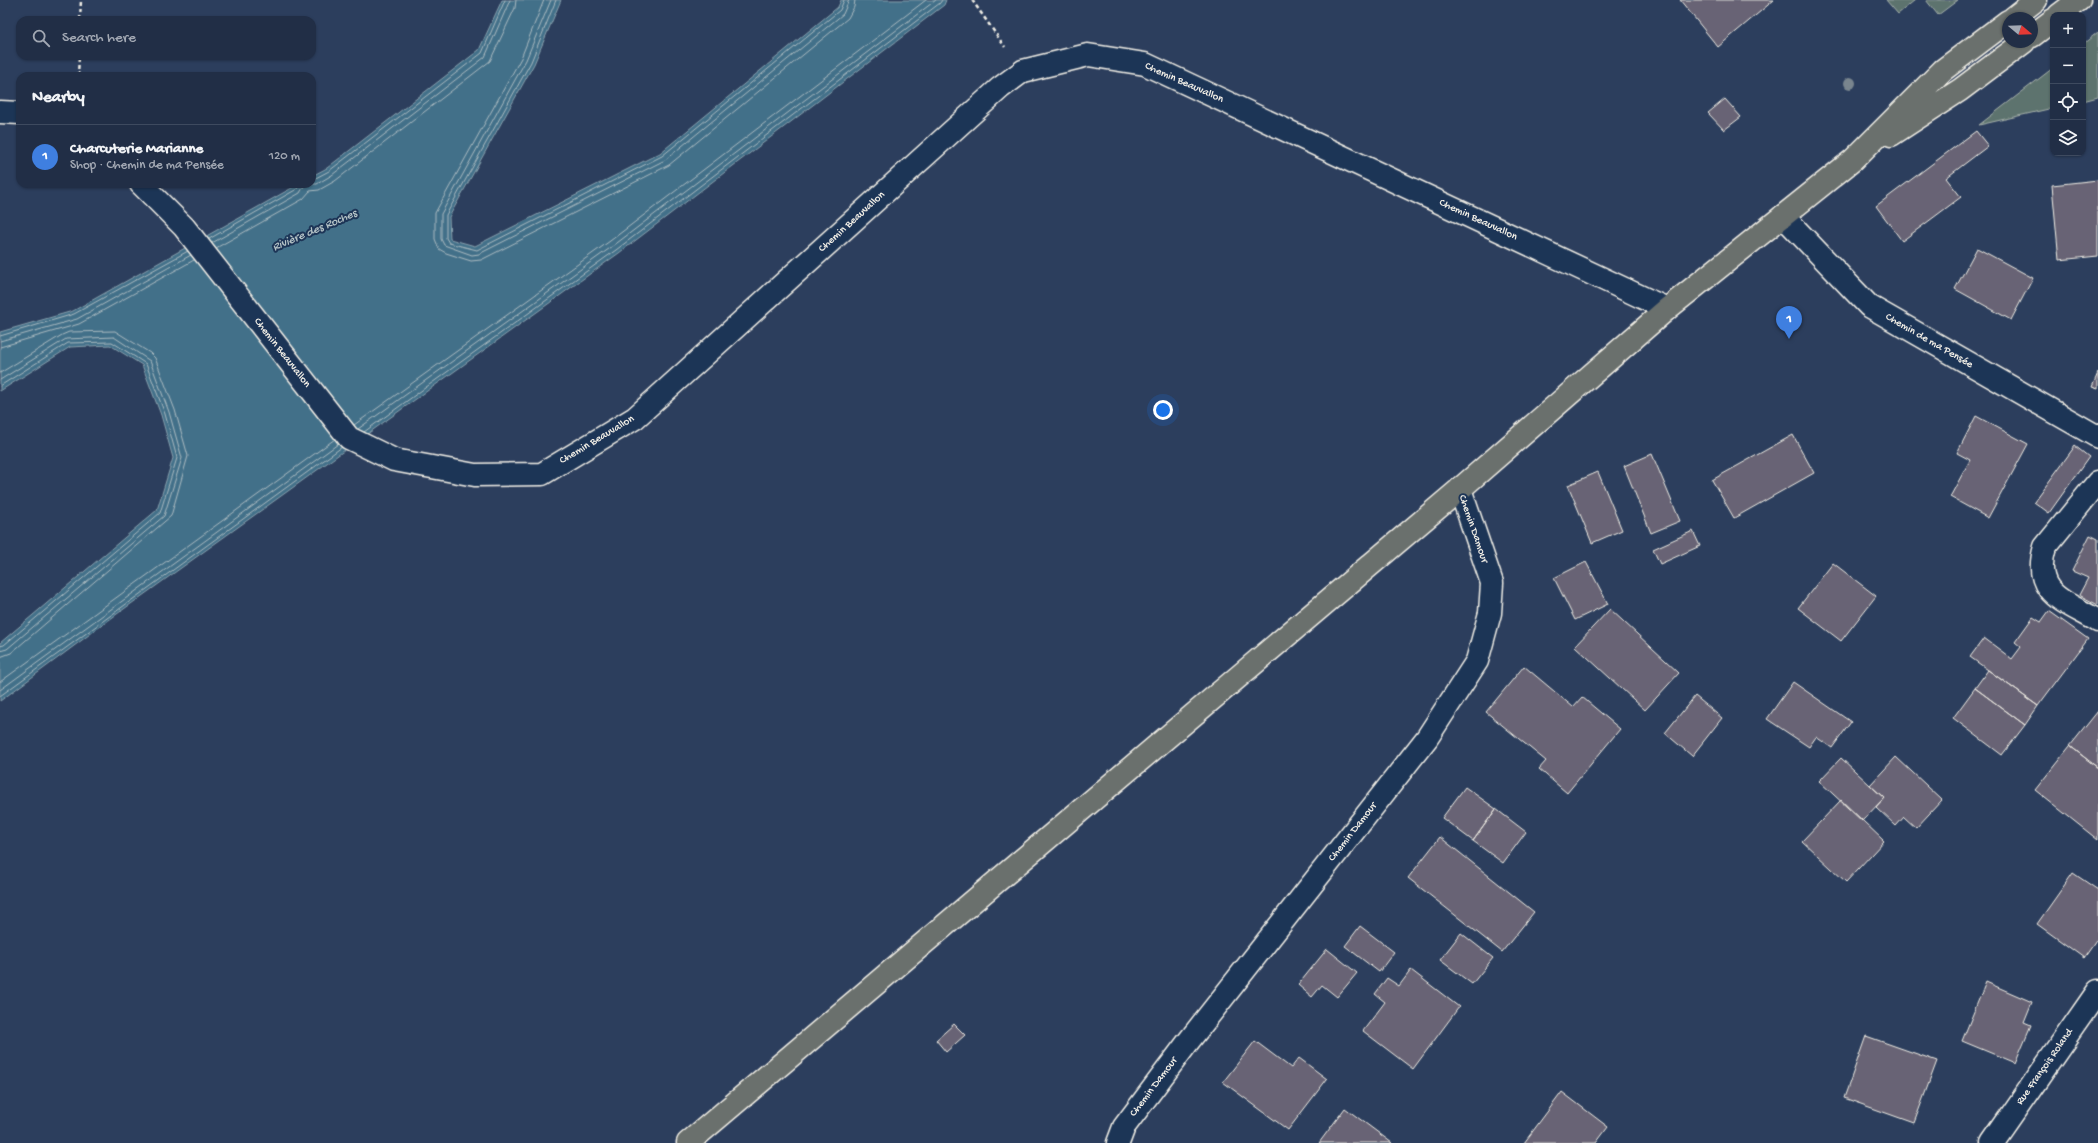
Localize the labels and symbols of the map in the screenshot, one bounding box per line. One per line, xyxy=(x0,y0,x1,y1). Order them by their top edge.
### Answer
north arrow xyxy=(2002,12,2038,48)
street label: Chemin Beauvallon xyxy=(1143,60,1226,106)
street label: Chemin Beauvallon xyxy=(816,189,888,255)
street label: Chemin Beauvallon xyxy=(1437,197,1520,244)
water label: Rivière des Roches xyxy=(271,206,361,255)
pin: 1 xyxy=(1776,306,1802,339)
street label: Chemin de ma Pensée xyxy=(1883,311,1975,371)
street label: Chemin Beauvallon xyxy=(251,316,313,391)
your location xyxy=(1153,400,1173,420)
street label: Chemin Beauvallon xyxy=(558,413,637,467)
street label: Chemin Damour xyxy=(1456,493,1491,566)
street label: Chemin Damour xyxy=(1326,799,1380,864)
street label: Rue François Roland xyxy=(2014,1025,2077,1107)
street label: Chemin Damour xyxy=(1128,1054,1181,1119)

